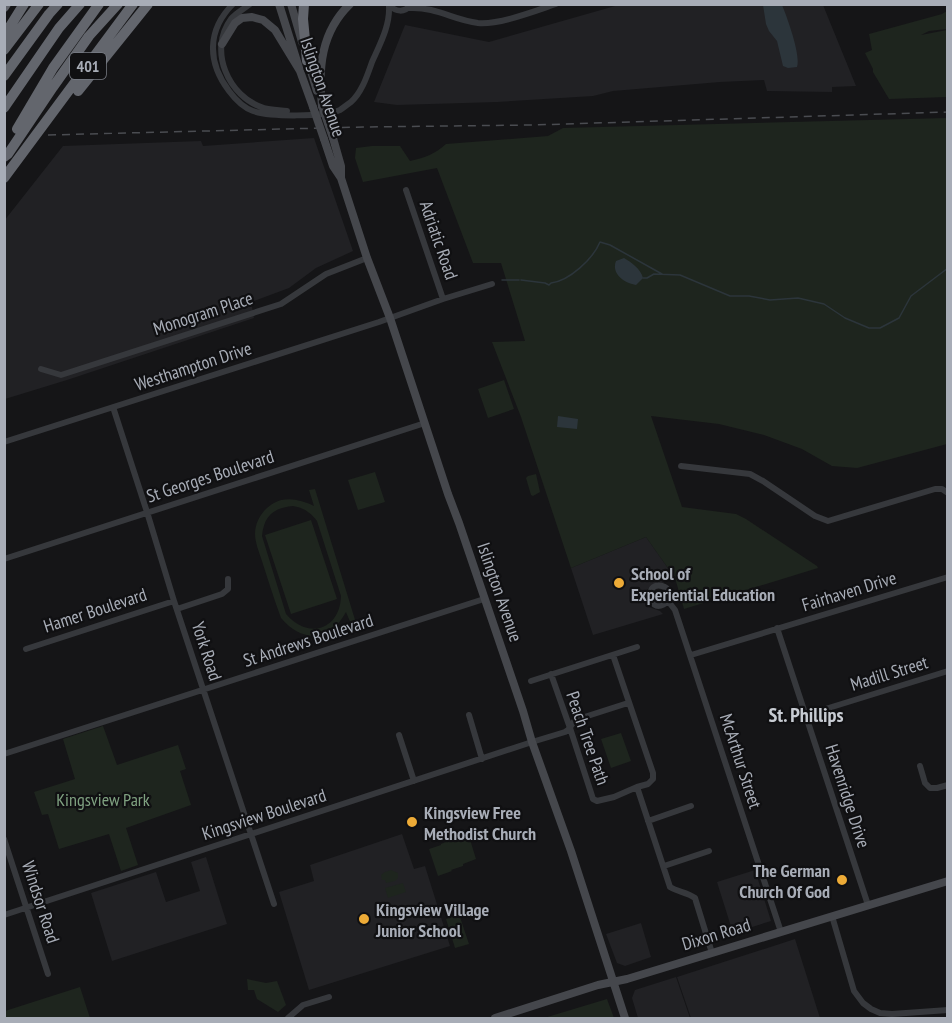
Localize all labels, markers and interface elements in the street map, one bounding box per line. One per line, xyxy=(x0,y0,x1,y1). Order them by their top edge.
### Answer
street label: Islington Avenue xyxy=(295,34,351,140)
road number: 401 xyxy=(70,53,106,79)
street label: Adriatic Road xyxy=(415,198,463,282)
street label: Monogram Place xyxy=(150,286,256,340)
street label: Westhampton Drive xyxy=(132,336,254,396)
street label: St Georges Boulevard xyxy=(143,445,277,507)
street label: Islington Avenue xyxy=(472,539,528,645)
place label: School of Experiential Education xyxy=(631,562,775,606)
street label: Fairhaven Drive xyxy=(799,566,899,616)
marker: School of Experiential Education xyxy=(612,576,626,590)
street label: Hamer Boulevard xyxy=(41,583,149,637)
street label: St Andrews Boulevard xyxy=(240,608,376,672)
street label: York Road xyxy=(187,619,227,683)
street label: Madill Street xyxy=(847,650,931,696)
street label: Peach Tree Path xyxy=(561,688,615,788)
district label: St. Phillips xyxy=(769,702,843,728)
street label: McArthur Street xyxy=(715,711,767,811)
street label: Havenridge Drive xyxy=(820,741,876,851)
street label: Kingsview Boulevard xyxy=(199,783,329,845)
park label: Kingsview Park xyxy=(56,788,150,811)
place label: Kingsview Free Methodist Church xyxy=(424,801,536,845)
marker: Kingsview Free Methodist Church xyxy=(405,815,419,829)
street label: Windsor Road xyxy=(17,858,65,946)
place label: The German Church Of God xyxy=(739,859,830,903)
marker: The German Church Of God xyxy=(835,873,849,887)
place label: Kingsview Village Junior School xyxy=(375,898,490,942)
marker: Kingsview Village Junior School xyxy=(357,912,371,926)
street label: Dixon Road xyxy=(679,913,753,955)

